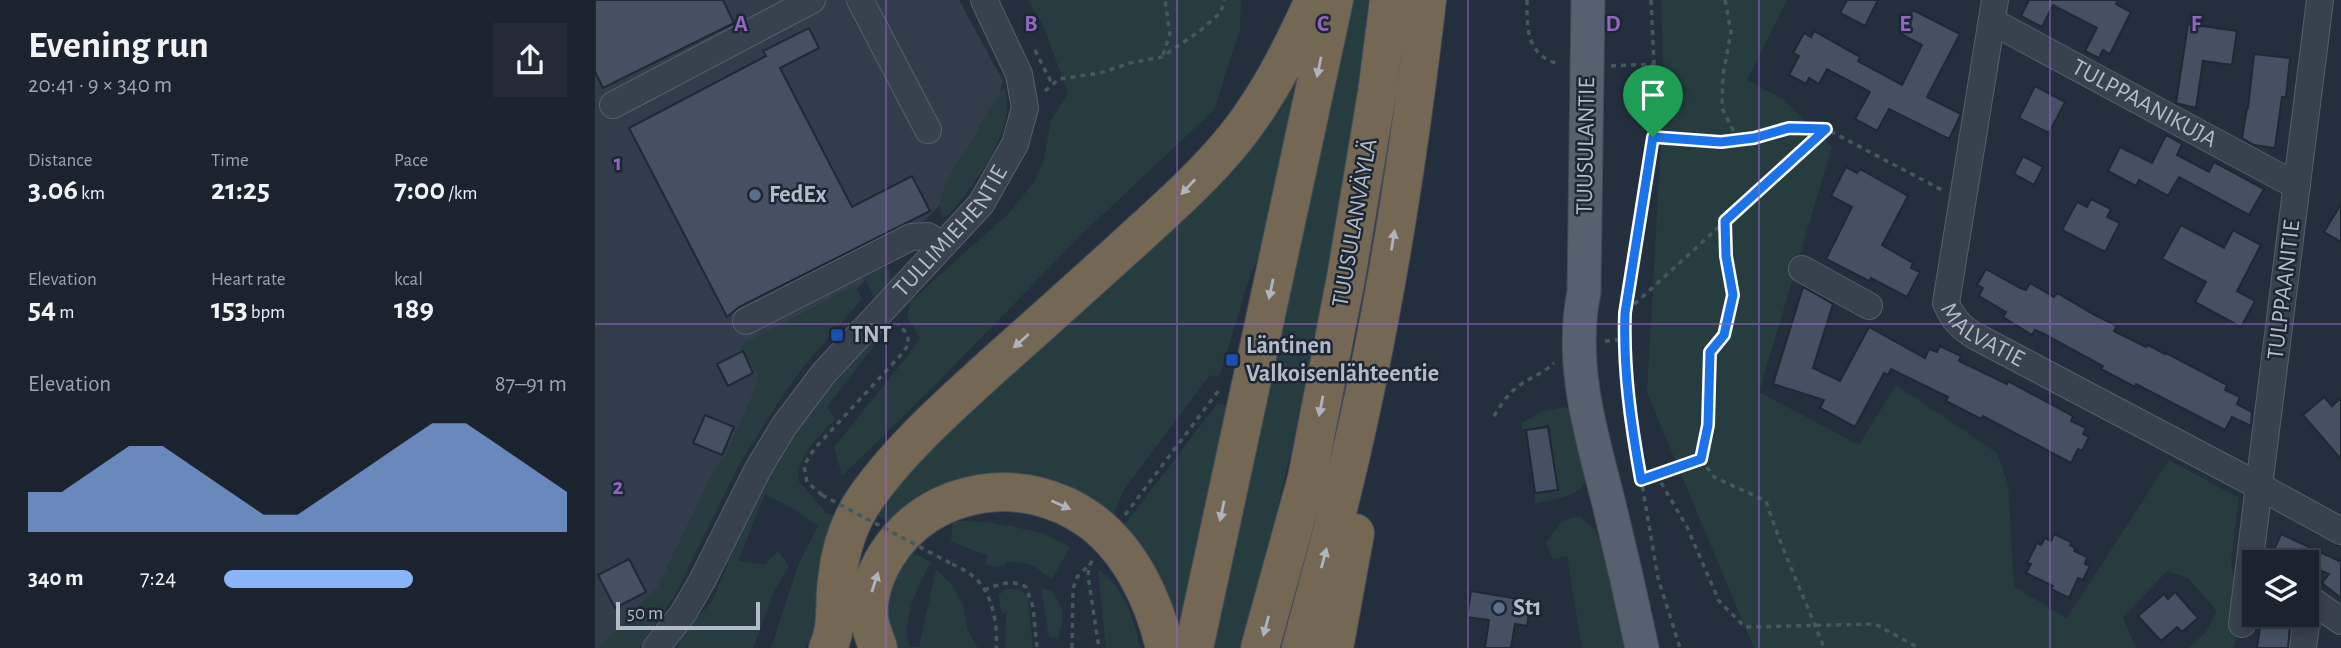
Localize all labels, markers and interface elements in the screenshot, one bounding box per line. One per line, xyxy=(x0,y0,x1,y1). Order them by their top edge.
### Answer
text: A xyxy=(734,13,748,36)
text: B xyxy=(1024,13,1038,36)
text: C xyxy=(1317,13,1329,36)
text: D xyxy=(1605,13,1621,36)
text: E xyxy=(1899,13,1911,36)
text: F xyxy=(2191,13,2202,36)
button: share xyxy=(493,23,567,97)
text: Evening run xyxy=(28,27,209,65)
street label: TULPPAANIKUJA xyxy=(2068,55,2221,152)
one-way arrow xyxy=(1314,56,1325,78)
pin xyxy=(1623,65,1683,137)
text: 20:41 · 9 × 340 m xyxy=(28,74,172,97)
street label: TUUSULANTIE xyxy=(1573,76,1599,215)
icon: arrive xyxy=(1634,76,1672,114)
street label: TUUSULANVÄYLÄ xyxy=(1327,137,1382,309)
text: Distance xyxy=(28,151,92,170)
text: Time xyxy=(211,151,249,170)
text: Pace xyxy=(394,151,428,170)
text: 1 xyxy=(614,152,622,175)
street label: TULLIMIEHENTIE xyxy=(889,161,1012,302)
text: 3.06 xyxy=(28,175,78,205)
text: 21:25 xyxy=(211,175,270,205)
text: 7:00 xyxy=(394,175,445,205)
one-way arrow xyxy=(1181,178,1197,195)
place label: FedEx xyxy=(769,183,827,207)
text: km xyxy=(78,184,105,203)
text: /km xyxy=(445,184,478,203)
marker: FedEx xyxy=(747,187,763,203)
street label: TULPPAANITIE xyxy=(2264,218,2305,361)
one-way arrow xyxy=(1388,229,1399,251)
text: Elevation xyxy=(28,270,97,289)
text: Heart rate xyxy=(211,270,286,289)
text: kcal xyxy=(394,270,423,289)
one-way arrow xyxy=(1265,278,1276,300)
text: 54 xyxy=(28,294,56,324)
text: 153 xyxy=(211,294,248,324)
text: 189 xyxy=(394,294,434,324)
street label: MALVATIE xyxy=(1936,299,2029,372)
text: m xyxy=(56,303,74,322)
text: bpm xyxy=(248,303,285,322)
place label: TNT xyxy=(851,323,892,347)
marker: TNT xyxy=(829,327,845,343)
one-way arrow xyxy=(1012,333,1030,349)
place label: Läntinen Valkoisenlähteentie xyxy=(1246,334,1439,386)
marker: Läntinen Valkoisenlähteentie xyxy=(1224,352,1240,368)
text: Elevation xyxy=(28,373,111,396)
text: 87–91 m xyxy=(495,373,567,396)
one-way arrow xyxy=(1316,395,1327,417)
text: 2 xyxy=(613,476,624,499)
one-way arrow xyxy=(1050,500,1071,511)
one-way arrow xyxy=(1217,500,1228,522)
one-way arrow xyxy=(1320,547,1330,568)
map controls xyxy=(2242,550,2319,627)
button: layers xyxy=(2242,550,2319,627)
text: 340 m xyxy=(28,567,84,590)
text: 7:24 xyxy=(140,567,176,590)
one-way arrow xyxy=(871,571,881,592)
place label: St1 xyxy=(1513,596,1542,620)
scale bar xyxy=(616,599,759,631)
marker: St1 xyxy=(1491,600,1507,616)
text: 50 m xyxy=(627,604,663,623)
one-way arrow xyxy=(1261,616,1271,637)

